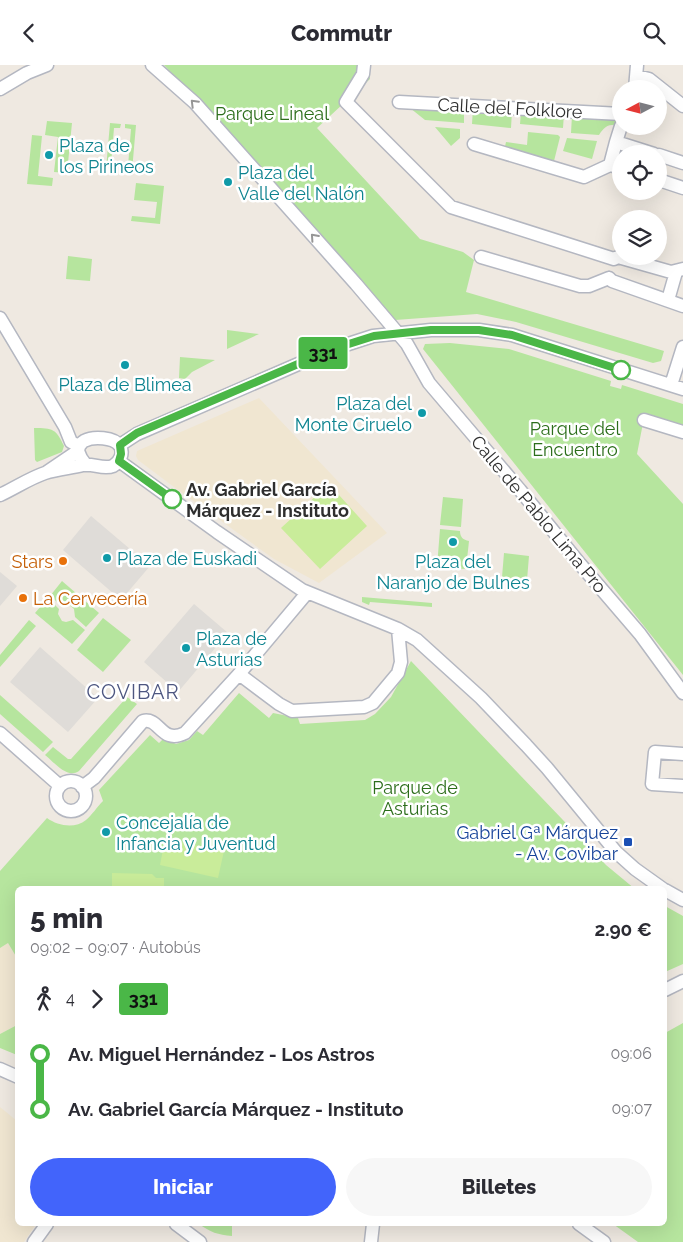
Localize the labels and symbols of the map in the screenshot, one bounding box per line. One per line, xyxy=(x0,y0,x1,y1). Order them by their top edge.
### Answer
north arrow xyxy=(612,80,668,135)
street label: Calle del Folklore xyxy=(437,94,583,122)
one-way arrow xyxy=(191,100,200,109)
park label: Parque Lineal xyxy=(215,103,329,124)
place label: Plaza de los Pirineos xyxy=(59,135,154,177)
marker: Plaza de los Pirineos xyxy=(43,149,55,161)
place label: Plaza del Valle del Nalón xyxy=(238,162,364,204)
marker: Plaza del Valle del Nalón xyxy=(222,176,234,188)
one-way arrow xyxy=(311,234,320,243)
line badge: 331 xyxy=(294,337,352,369)
marker: Plaza de Blimea xyxy=(119,359,131,371)
unlabelled marker xyxy=(611,360,631,380)
place label: Plaza de Blimea xyxy=(58,374,192,395)
place label: Plaza del Monte Ciruelo xyxy=(295,393,412,435)
marker: Plaza del Monte Ciruelo xyxy=(416,407,428,419)
park label: Parque del Encuentro xyxy=(530,418,620,460)
street label: Calle de Pablo Lima Pro xyxy=(467,431,611,597)
place label: Av. Gabriel García Márquez - Instituto xyxy=(186,479,349,521)
marker: Av. Gabriel García Márquez - Instituto xyxy=(162,489,182,509)
marker: Plaza del Naranjo de Bulnes xyxy=(447,536,459,548)
place label: Plaza de Euskadi xyxy=(117,548,257,569)
place label: Stars xyxy=(11,551,53,572)
place label: Plaza del Naranjo de Bulnes xyxy=(376,551,530,593)
marker: Plaza de Euskadi xyxy=(101,552,113,564)
marker: Stars xyxy=(57,555,69,567)
place label: La Cervecería xyxy=(33,588,147,609)
marker: La Cervecería xyxy=(17,592,29,604)
place label: Plaza de Asturias xyxy=(196,628,267,670)
marker: Plaza de Asturias xyxy=(180,642,192,654)
district label: COVIBAR xyxy=(86,680,180,704)
park label: Parque de Asturias xyxy=(372,777,458,819)
place label: Concejalía de Infancia y Juventud xyxy=(116,812,276,854)
place label: Gabriel Gª Márquez - Av. Covibar xyxy=(456,822,619,864)
marker: Concejalía de Infancia y Juventud xyxy=(100,826,112,838)
marker: Gabriel Gª Márquez - Av. Covibar xyxy=(622,836,634,848)

